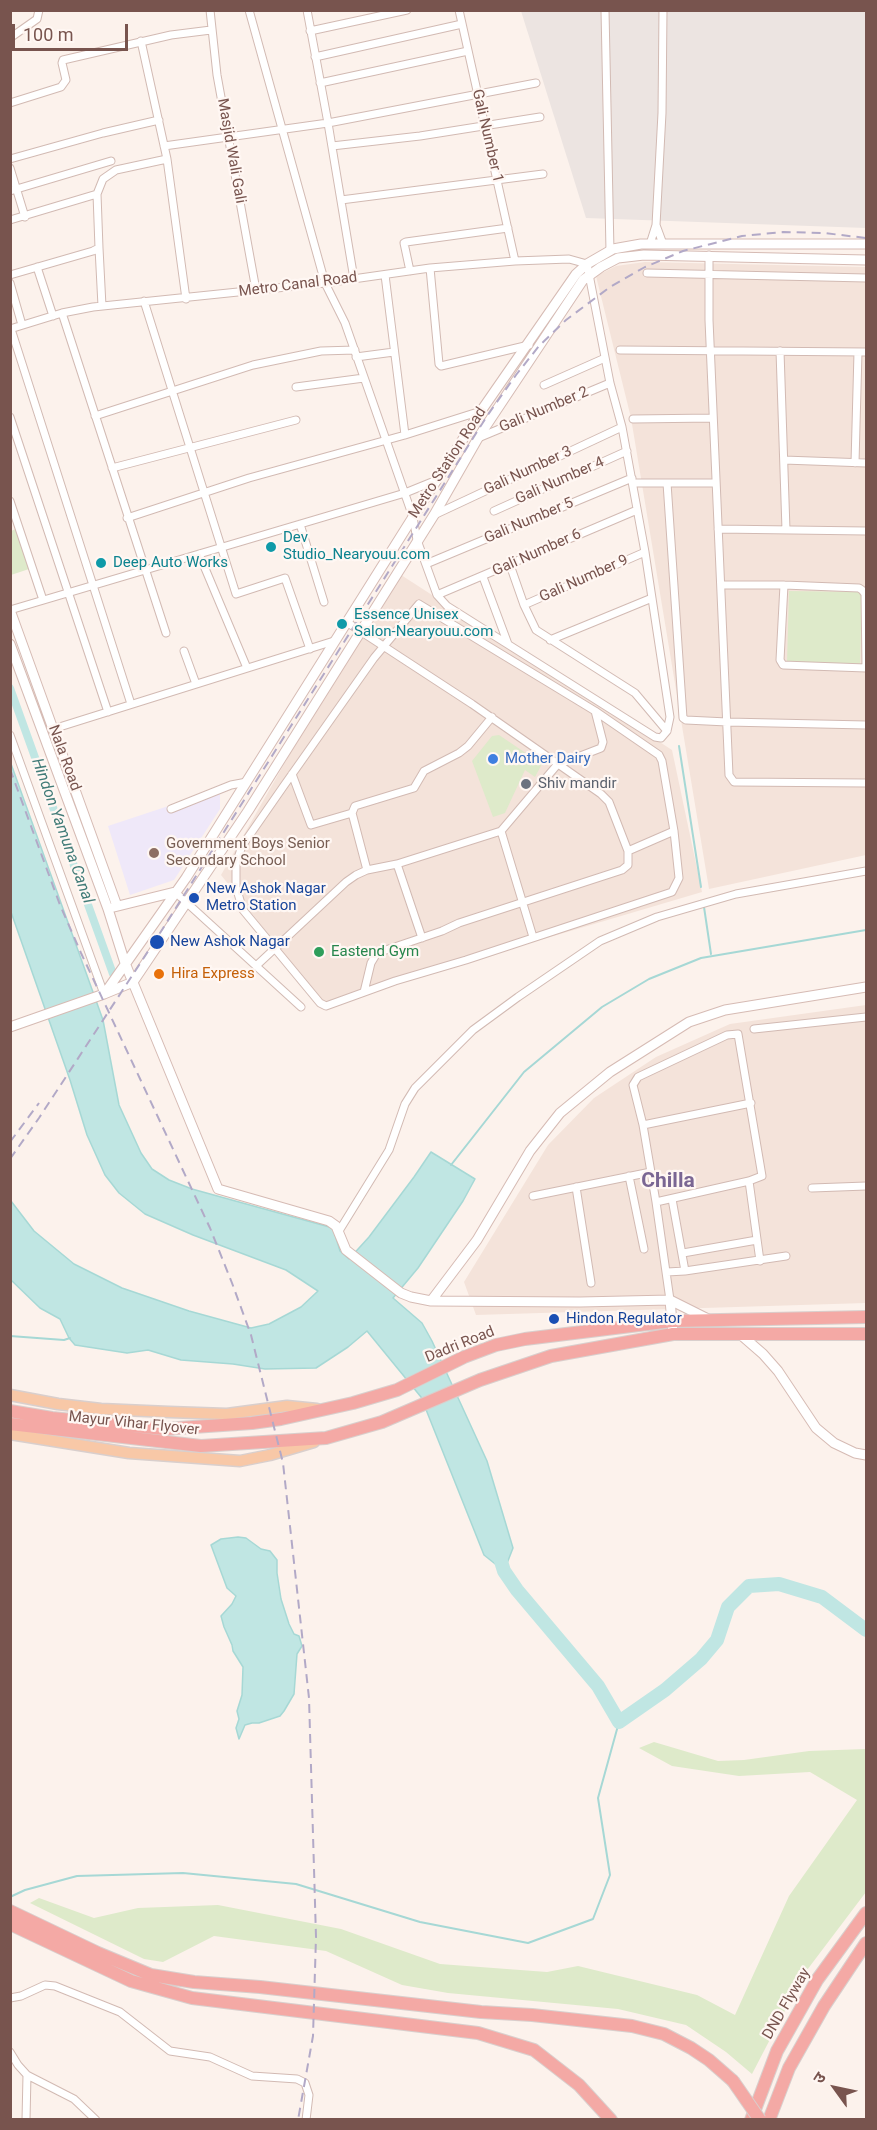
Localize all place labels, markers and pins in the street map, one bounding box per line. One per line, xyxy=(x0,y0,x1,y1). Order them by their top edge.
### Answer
place label: Dev Studio_Nearyouu.com xyxy=(283,529,430,564)
marker: Dev Studio_Nearyouu.com xyxy=(264,540,278,554)
place label: Deep Auto Works xyxy=(113,554,228,572)
marker: Deep Auto Works xyxy=(94,556,108,570)
place label: Essence Unisex Salon-Nearyouu.com xyxy=(354,606,493,641)
marker: Essence Unisex Salon-Nearyouu.com xyxy=(335,617,349,631)
place label: Mother Dairy xyxy=(505,750,591,768)
marker: Mother Dairy xyxy=(486,752,500,766)
place label: Shiv mandir xyxy=(538,775,617,793)
marker: Shiv mandir xyxy=(519,777,533,791)
place label: Government Boys Senior Secondary School xyxy=(166,835,330,870)
marker: Government Boys Senior Secondary School xyxy=(147,846,161,860)
place label: New Ashok Nagar Metro Station xyxy=(206,880,326,915)
marker: New Ashok Nagar Metro Station xyxy=(187,891,201,905)
marker: New Ashok Nagar xyxy=(148,933,166,951)
place label: New Ashok Nagar xyxy=(170,933,290,951)
place label: Eastend Gym xyxy=(331,943,419,961)
marker: Eastend Gym xyxy=(312,945,326,959)
place label: Hira Express xyxy=(171,965,255,983)
marker: Hira Express xyxy=(152,967,166,981)
place label: Hindon Regulator xyxy=(566,1310,682,1328)
marker: Hindon Regulator xyxy=(547,1312,561,1326)

